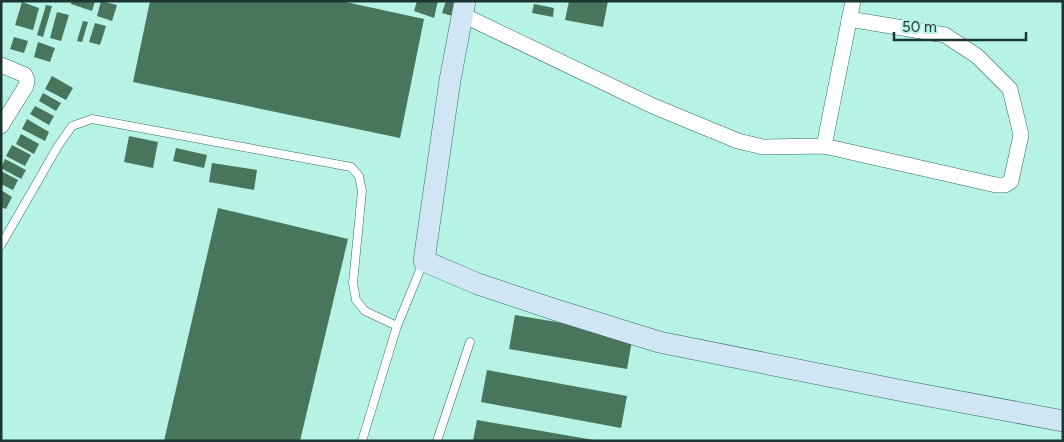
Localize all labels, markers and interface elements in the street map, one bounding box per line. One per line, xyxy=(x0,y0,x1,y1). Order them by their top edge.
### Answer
scale bar xyxy=(894,10,1026,42)
text: 50 m xyxy=(902,18,937,36)

